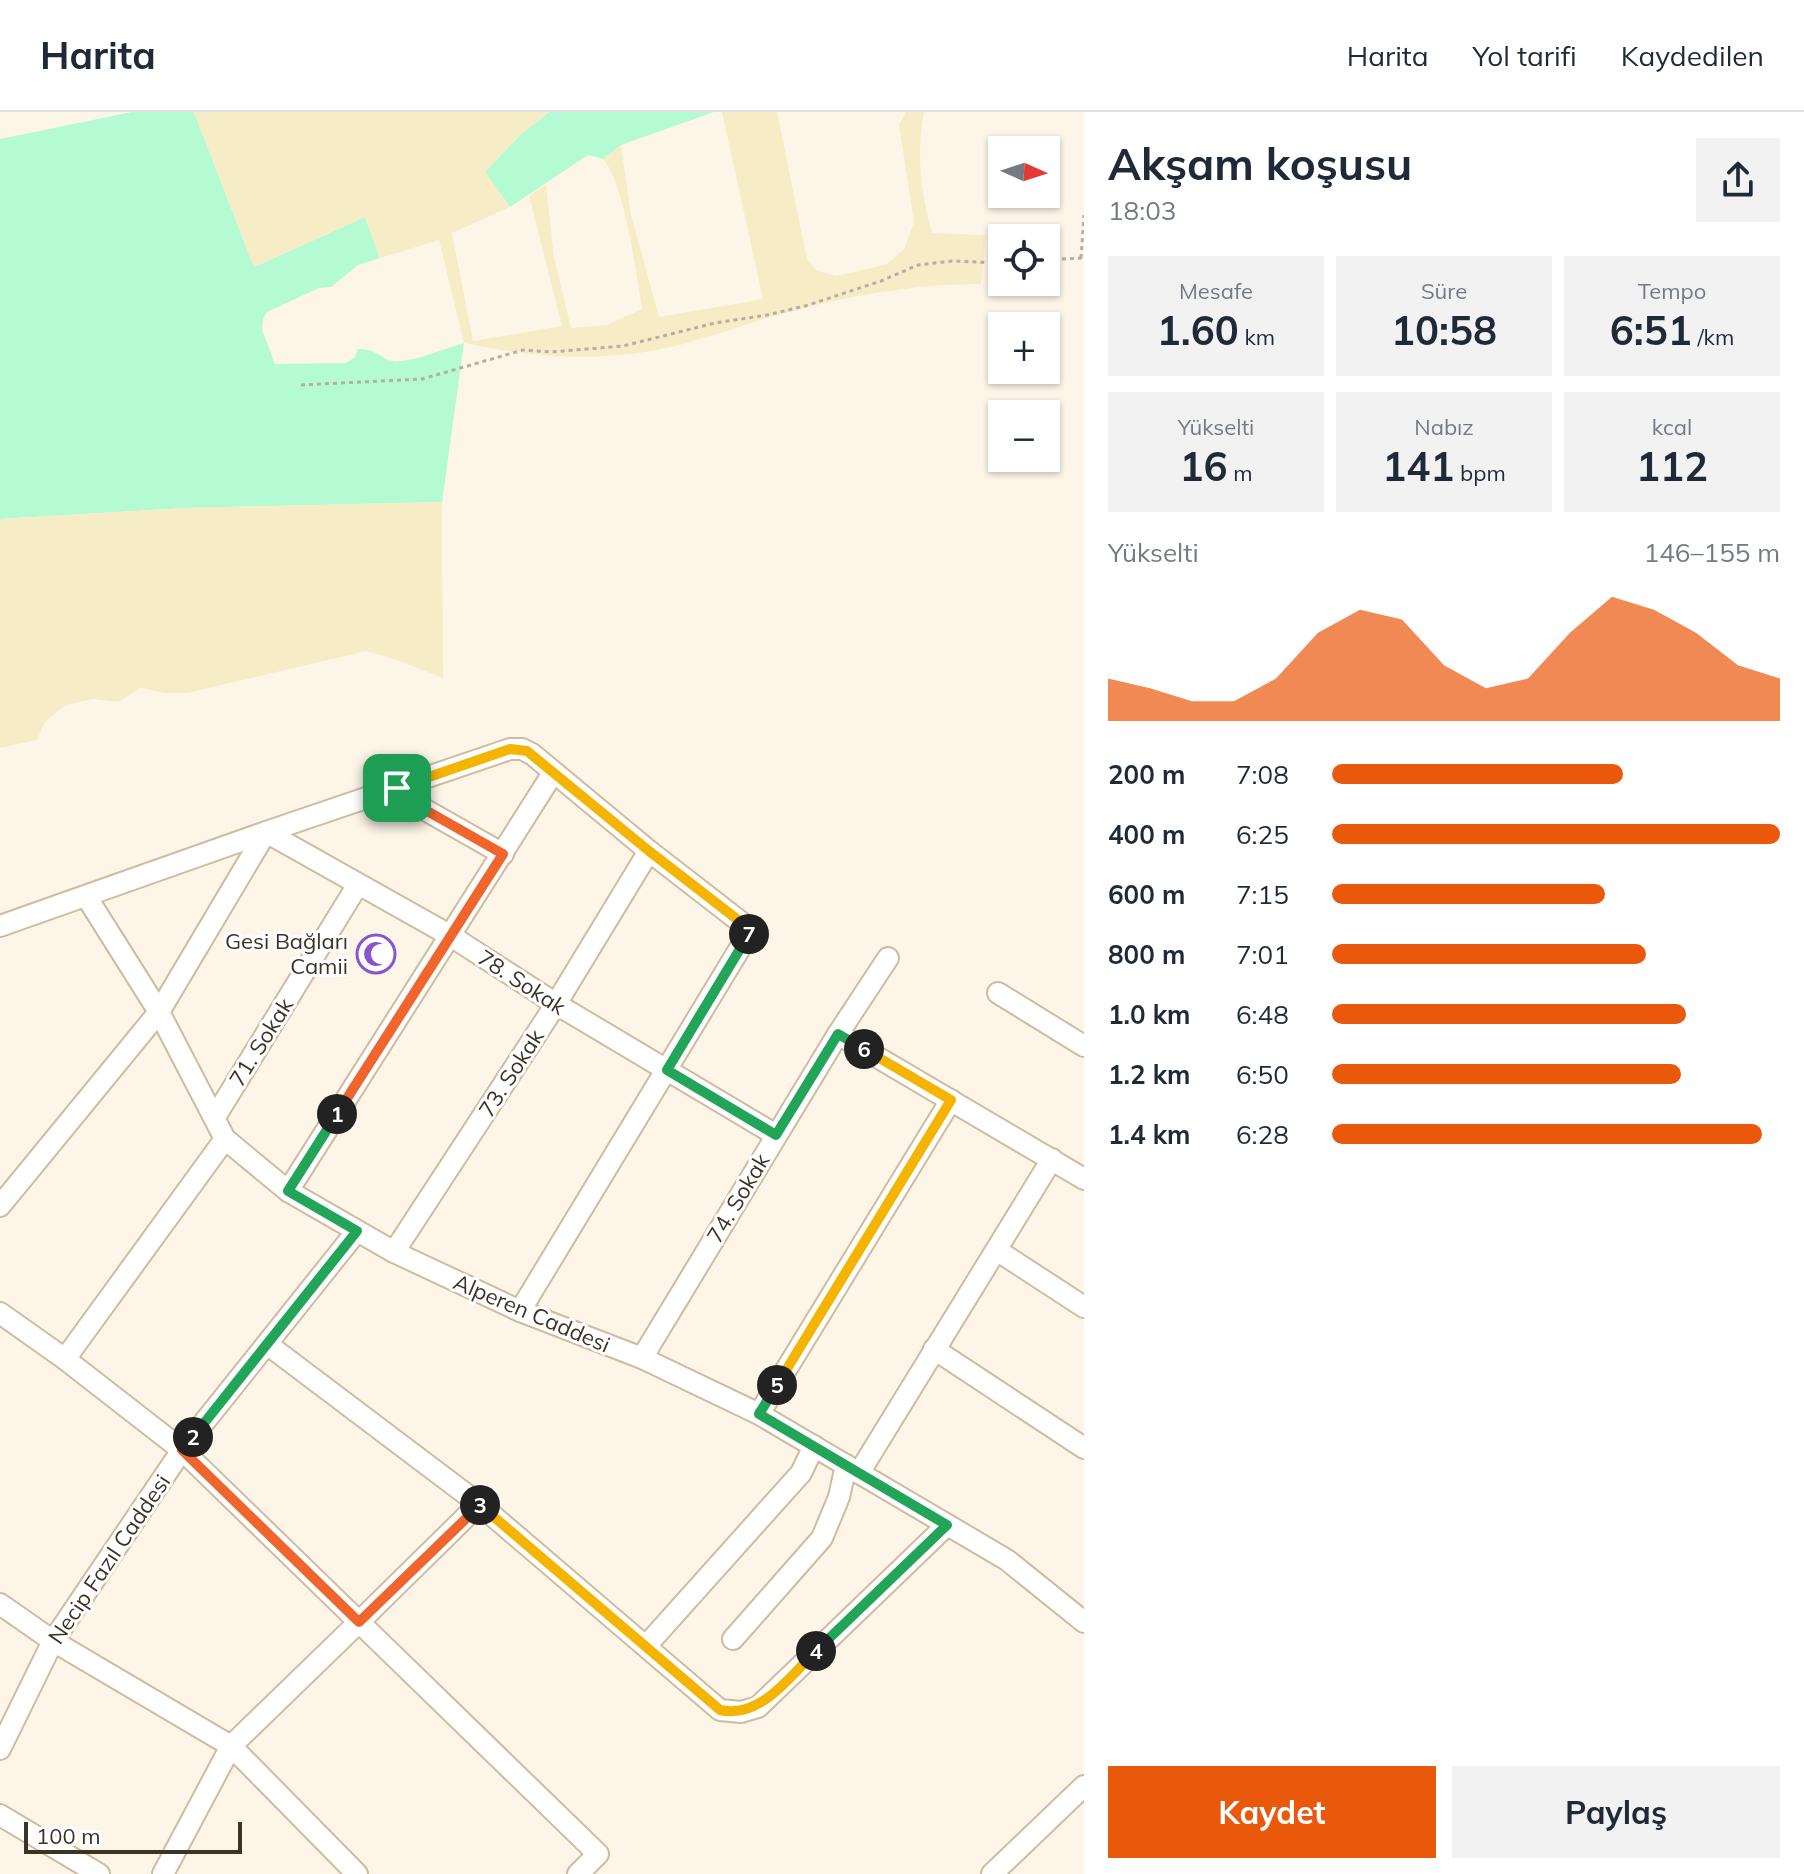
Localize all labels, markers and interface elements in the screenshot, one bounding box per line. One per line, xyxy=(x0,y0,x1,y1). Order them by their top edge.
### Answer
text: Harita xyxy=(40,31,156,79)
text: Harita xyxy=(1347,38,1428,73)
text: Yol tarifi xyxy=(1472,38,1577,73)
text: Kaydedilen xyxy=(1621,38,1764,73)
north arrow xyxy=(988,136,1060,208)
map controls xyxy=(988,136,1060,472)
text: Akşam koşusu xyxy=(1108,136,1412,191)
button: share xyxy=(1696,138,1780,222)
text: 18:03 xyxy=(1108,194,1176,227)
button: locate xyxy=(988,224,1060,296)
text: Mesafe xyxy=(1179,277,1253,305)
text: Süre xyxy=(1421,277,1467,305)
text: Tempo xyxy=(1638,277,1706,305)
text: 1.60 xyxy=(1157,305,1239,355)
text: 10:58 xyxy=(1391,305,1497,355)
text: 6:51 xyxy=(1610,305,1692,355)
button: + xyxy=(988,312,1060,384)
text: km xyxy=(1239,323,1275,351)
text: /km xyxy=(1692,323,1734,351)
button: − xyxy=(988,400,1060,472)
text: Yükselti xyxy=(1178,413,1254,441)
text: Nabız xyxy=(1414,413,1474,441)
text: kcal xyxy=(1652,413,1692,441)
text: 16 xyxy=(1179,441,1227,491)
text: 141 xyxy=(1382,441,1454,491)
text: 112 xyxy=(1636,441,1708,491)
text: m xyxy=(1227,459,1253,487)
text: bpm xyxy=(1454,459,1506,487)
text: Yükselti xyxy=(1108,536,1199,569)
text: 146–155 m xyxy=(1644,536,1780,569)
pin xyxy=(363,754,431,822)
text: 200 m xyxy=(1108,758,1185,791)
text: 7:08 xyxy=(1236,758,1289,791)
icon: arrive xyxy=(375,766,419,810)
text: 400 m xyxy=(1108,818,1185,851)
text: 6:25 xyxy=(1236,818,1289,851)
text: 600 m xyxy=(1108,878,1185,911)
text: 7:15 xyxy=(1236,878,1289,911)
pin: 7 xyxy=(729,914,769,954)
text: 7 xyxy=(742,920,756,948)
place label: Gesi Bağları Camii xyxy=(225,927,348,980)
mosque icon: Gesi Bağları Camii xyxy=(355,933,397,975)
text: 800 m xyxy=(1108,938,1185,971)
text: 7:01 xyxy=(1236,938,1289,971)
street label: 78. Sokak xyxy=(473,943,572,1021)
street label: 71. Sokak xyxy=(223,992,300,1091)
text: 1.0 km xyxy=(1108,998,1191,1031)
text: 6:48 xyxy=(1236,998,1289,1031)
street label: 73. Sokak xyxy=(472,1023,550,1122)
pin: 6 xyxy=(844,1029,884,1069)
text: 6 xyxy=(857,1035,871,1063)
text: 1.2 km xyxy=(1108,1058,1191,1091)
text: 6:50 xyxy=(1236,1058,1289,1091)
pin: 1 xyxy=(317,1094,357,1134)
text: 1 xyxy=(330,1100,344,1128)
text: 1.4 km xyxy=(1108,1118,1191,1151)
text: 6:28 xyxy=(1236,1118,1289,1151)
street label: 74. Sokak xyxy=(700,1148,776,1248)
street label: Alperen Caddesi xyxy=(449,1267,615,1359)
pin: 5 xyxy=(757,1365,797,1405)
text: 5 xyxy=(770,1371,784,1399)
pin: 2 xyxy=(173,1417,213,1457)
text: 2 xyxy=(186,1423,200,1451)
street label: Necip Fazıl Caddesi xyxy=(42,1469,176,1649)
pin: 3 xyxy=(460,1485,500,1525)
text: 3 xyxy=(473,1491,487,1519)
pin: 4 xyxy=(796,1631,836,1671)
text: 4 xyxy=(809,1637,823,1665)
button: Kaydet xyxy=(1108,1766,1436,1858)
button: Paylaş xyxy=(1452,1766,1780,1858)
scale bar xyxy=(24,1818,242,1854)
text: 100 m xyxy=(36,1822,101,1850)

